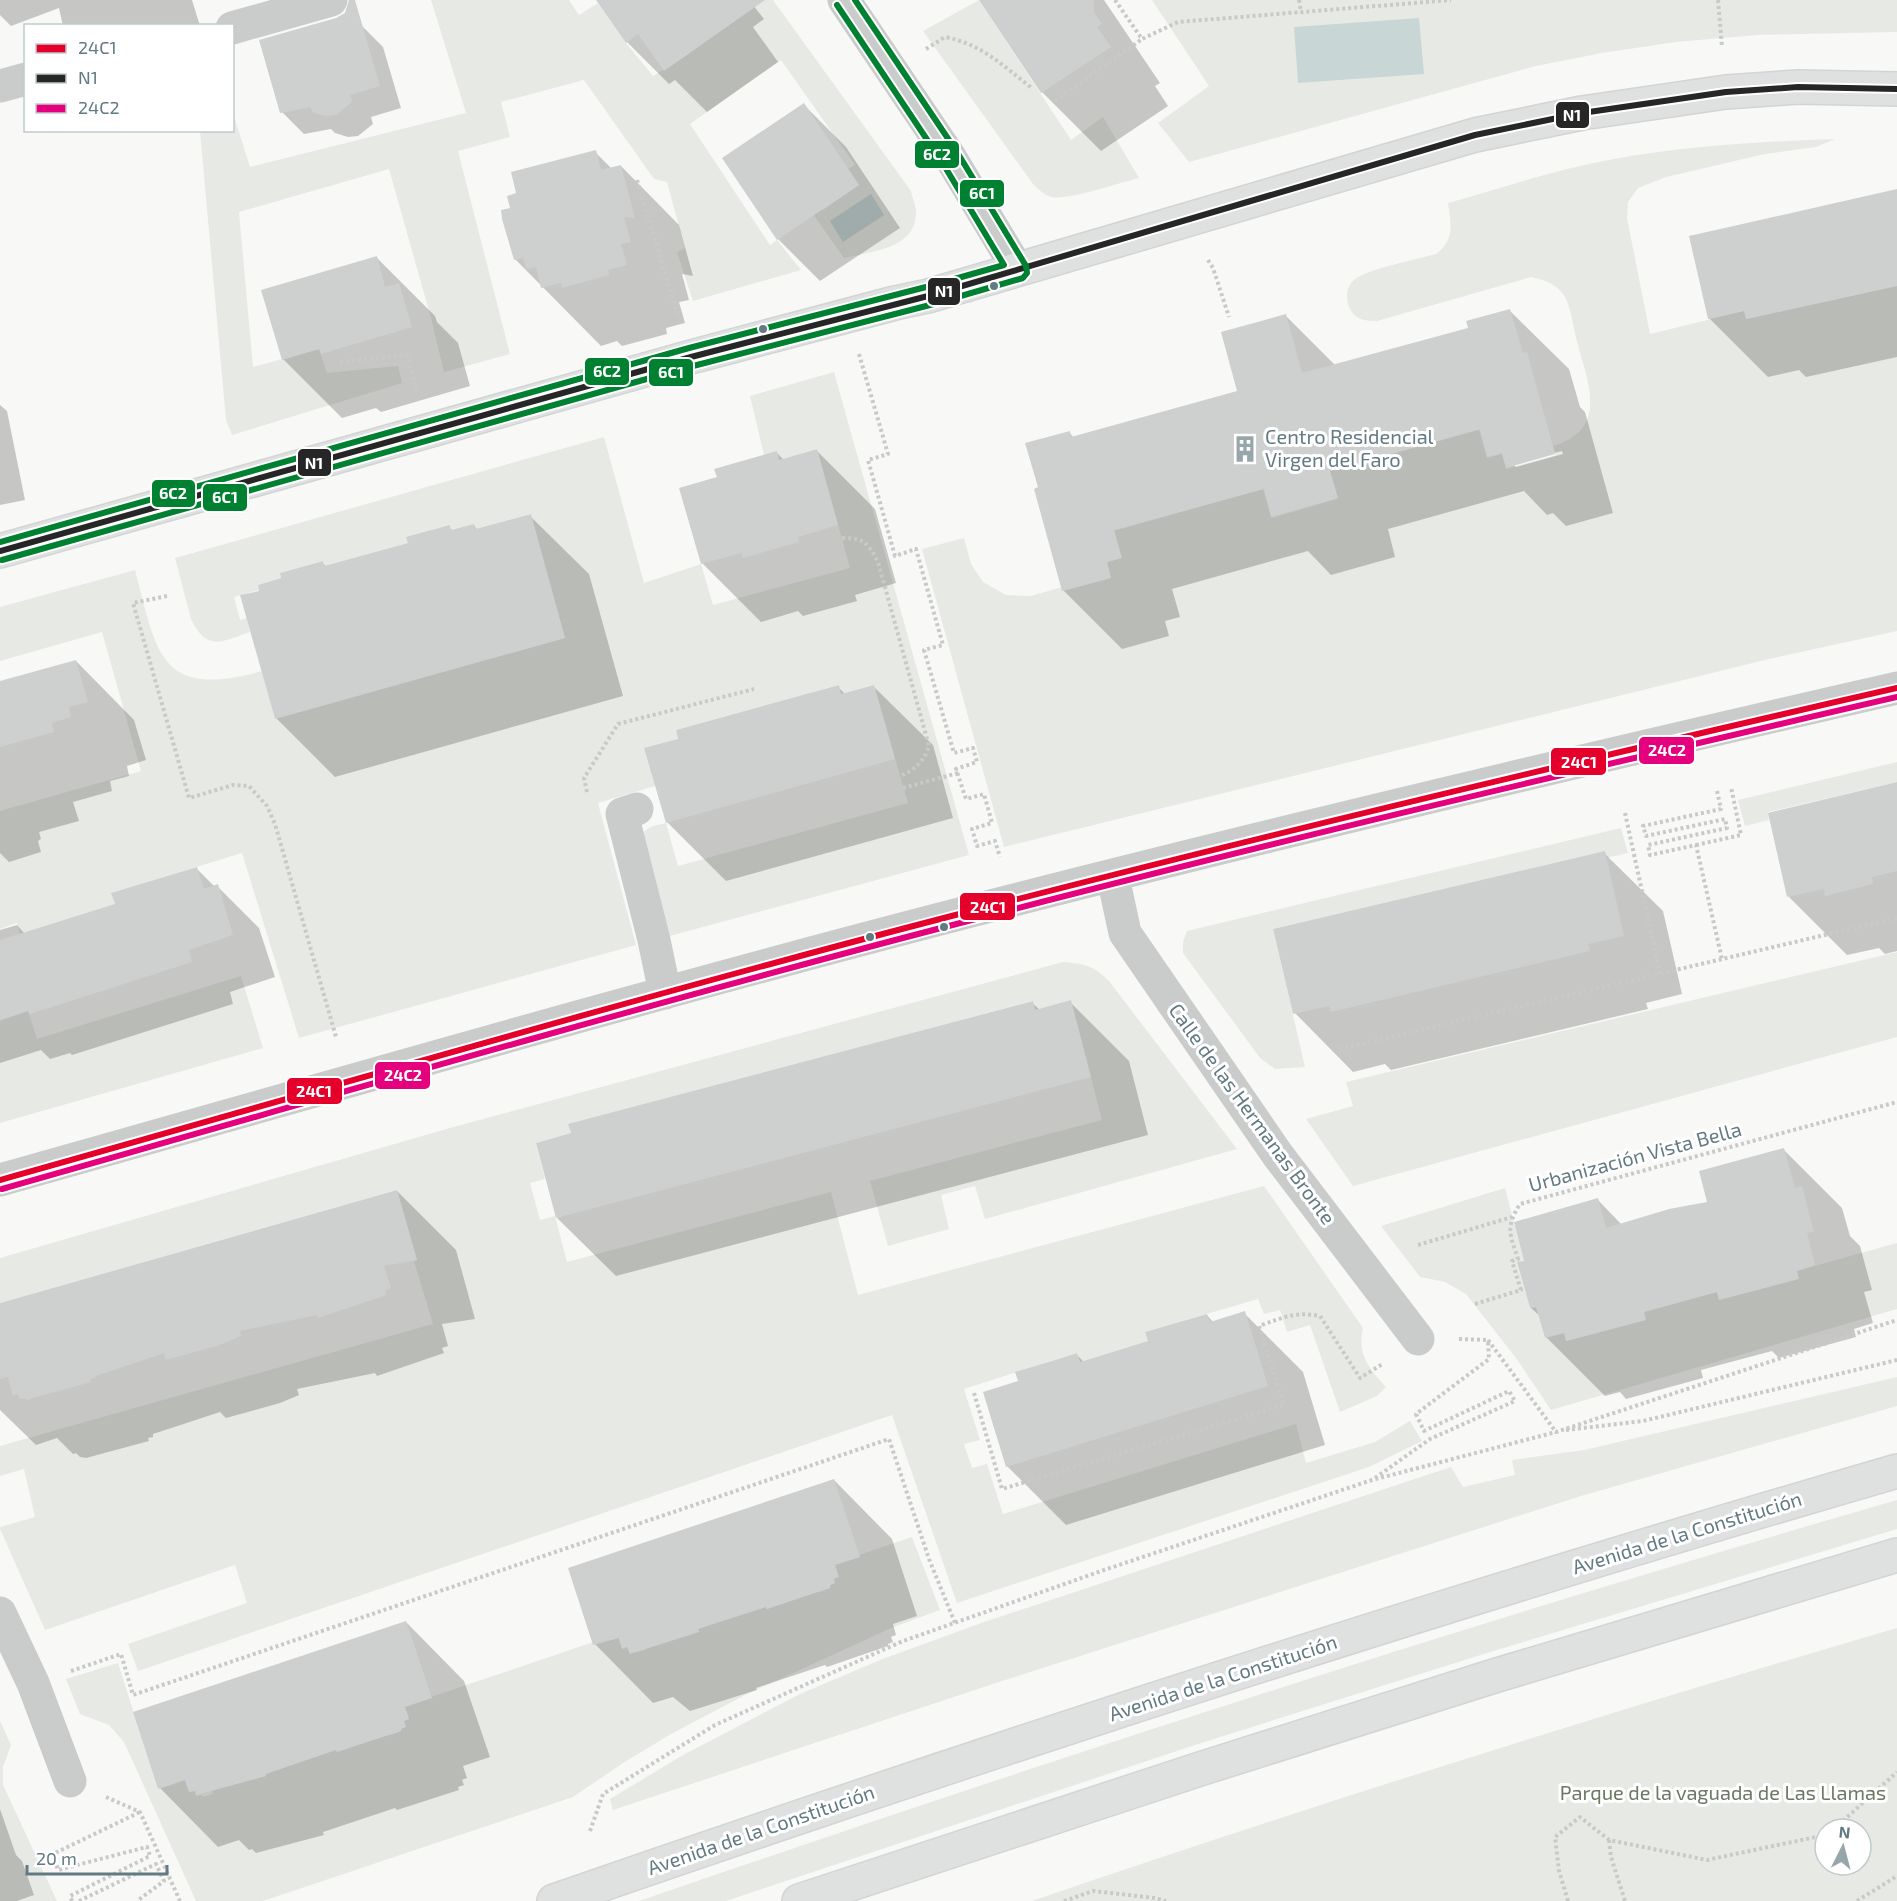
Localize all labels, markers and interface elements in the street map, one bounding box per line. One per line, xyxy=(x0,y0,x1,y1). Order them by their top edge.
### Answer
legend xyxy=(24,24,234,132)
text: 24C1 xyxy=(78,36,117,58)
text: N1 xyxy=(78,66,98,88)
text: 24C2 xyxy=(78,96,120,118)
line badge: N1 xyxy=(1555,101,1590,129)
text: N1 xyxy=(1563,105,1581,124)
line badge: 6C2 xyxy=(914,140,960,169)
text: 6C2 xyxy=(923,144,951,163)
line badge: 6C1 xyxy=(959,179,1005,208)
text: 6C1 xyxy=(969,183,995,202)
line badge: N1 xyxy=(927,277,961,306)
unlabelled marker xyxy=(988,280,1000,292)
text: N1 xyxy=(935,281,953,300)
unlabelled marker xyxy=(757,323,769,335)
line badge: 6C2 xyxy=(584,357,630,386)
line badge: 6C1 xyxy=(648,358,694,387)
text: 6C2 xyxy=(593,361,621,380)
text: 6C1 xyxy=(658,362,684,381)
place label: Centro Residencial Virgen del Faro xyxy=(1265,424,1434,471)
building icon: Centro Residencial Virgen del Faro xyxy=(1230,434,1260,464)
line badge: N1 xyxy=(297,448,332,477)
text: N1 xyxy=(305,453,323,472)
line badge: 6C2 xyxy=(151,479,196,508)
text: 6C2 xyxy=(159,483,187,502)
line badge: 6C1 xyxy=(202,483,248,512)
text: 6C1 xyxy=(212,487,238,506)
line badge: 24C2 xyxy=(1638,736,1695,765)
text: 24C2 xyxy=(1648,740,1686,759)
line badge: 24C1 xyxy=(1550,747,1607,776)
text: 24C1 xyxy=(1561,752,1597,771)
line badge: 24C1 xyxy=(959,892,1016,921)
text: 24C1 xyxy=(970,897,1006,916)
unlabelled marker xyxy=(938,921,950,933)
unlabelled marker xyxy=(864,931,876,943)
street label: Calle de las Hermanas Bronte xyxy=(1165,998,1341,1228)
line badge: 24C2 xyxy=(374,1061,431,1090)
text: 24C2 xyxy=(384,1065,422,1084)
line badge: 24C1 xyxy=(286,1077,343,1105)
text: 24C1 xyxy=(296,1081,332,1100)
street label: Urbanización Vista Bella xyxy=(1526,1116,1744,1196)
street label: Avenida de la Constitución xyxy=(1569,1486,1804,1578)
street label: Avenida de la Constitución xyxy=(1106,1629,1340,1725)
street label: Avenida de la Constitución xyxy=(644,1779,877,1879)
park label: Parque de la vaguada de Las Llamas xyxy=(1560,1780,1886,1804)
north arrow xyxy=(1813,1817,1873,1877)
text: N xyxy=(1838,1822,1851,1842)
scale bar xyxy=(27,1838,166,1876)
text: 20 m xyxy=(36,1847,77,1869)

